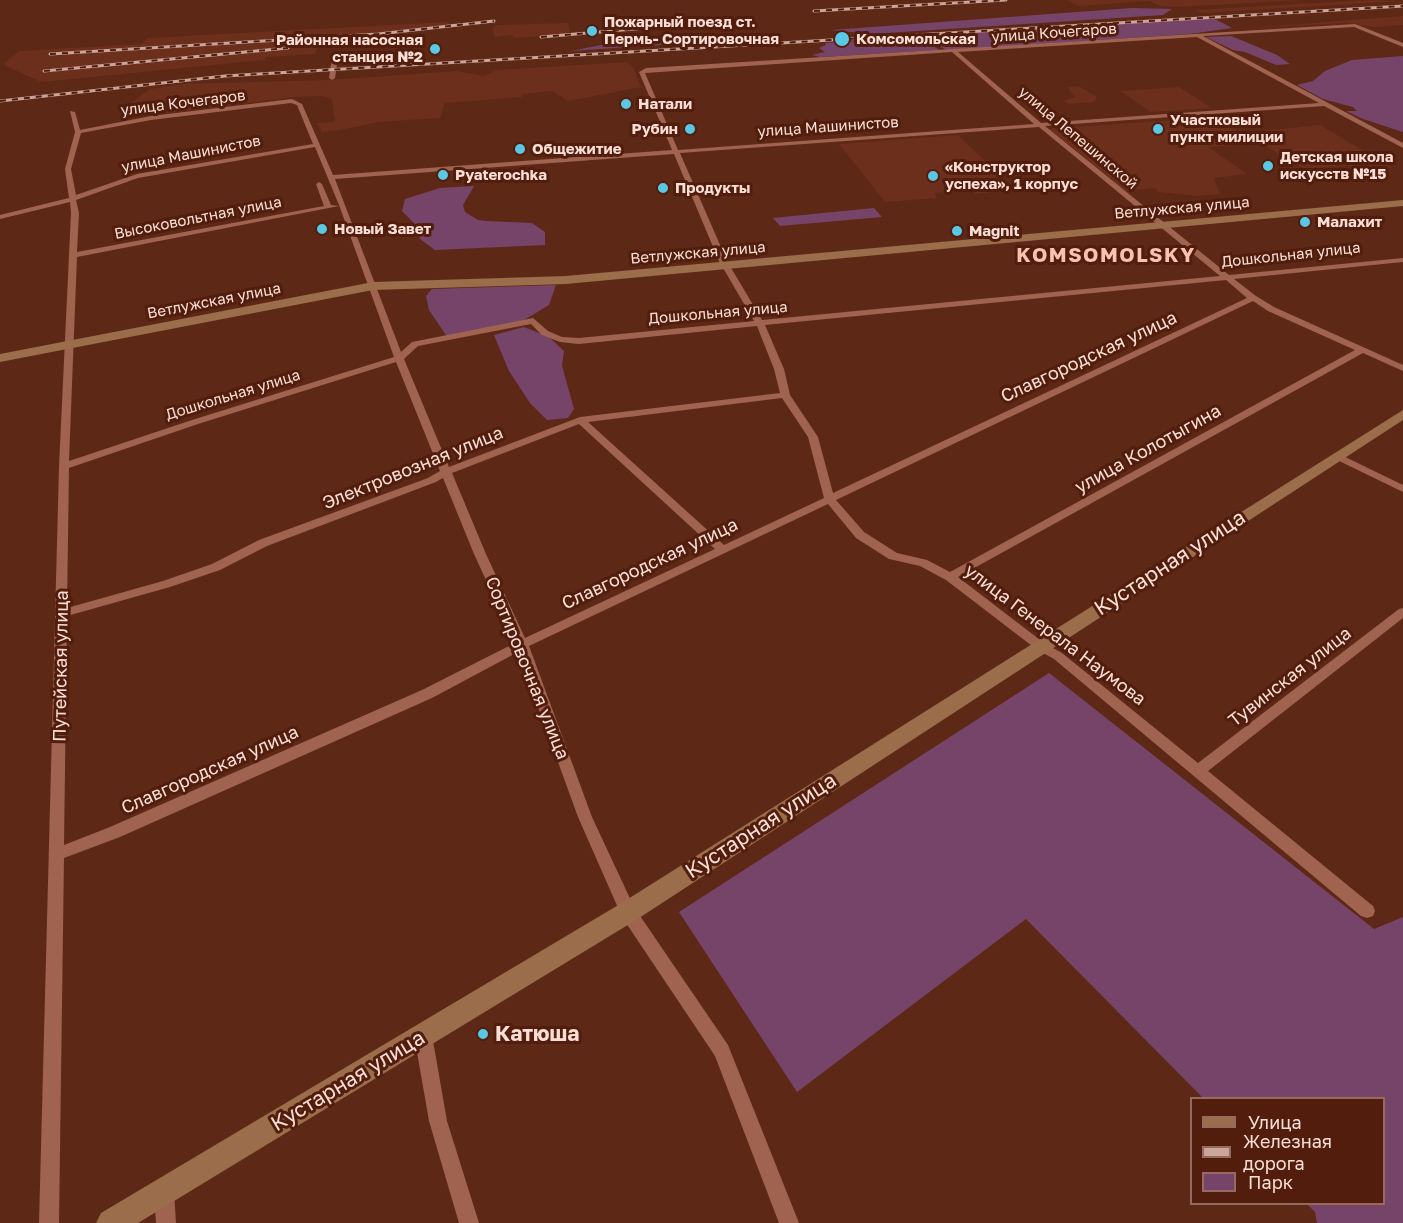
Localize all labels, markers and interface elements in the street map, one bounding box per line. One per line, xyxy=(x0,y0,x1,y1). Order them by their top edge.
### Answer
place label: Пожарный поезд ст. Пермь- Сортировочная xyxy=(604,13,779,48)
street label: улица Кочегаров xyxy=(991,20,1117,46)
marker: Пожарный поезд ст. Пермь- Сортировочная xyxy=(585,24,599,38)
marker: Комсомольская xyxy=(833,30,851,48)
place label: Комсомольская xyxy=(856,30,976,48)
place label: Районная насосная станция №2 xyxy=(276,31,423,66)
marker: Районная насосная станция №2 xyxy=(428,42,442,56)
street label: улица Лепешинской xyxy=(1015,83,1141,193)
street label: улица Кочегаров xyxy=(120,86,246,120)
place label: Натали xyxy=(638,95,692,113)
marker: Натали xyxy=(619,97,633,111)
place label: Участковый пункт милиции xyxy=(1170,111,1283,146)
street label: улица Машинистов xyxy=(757,113,899,141)
place label: Рубин xyxy=(631,120,678,138)
marker: Рубин xyxy=(683,122,697,136)
marker: Участковый пункт милиции xyxy=(1151,122,1165,136)
street label: улица Машинистов xyxy=(120,132,262,176)
place label: Общежитие xyxy=(532,140,622,158)
marker: Общежитие xyxy=(513,142,527,156)
place label: Детская школа искусств №15 xyxy=(1280,148,1393,183)
place label: «Конструктор успеха», 1 корпус xyxy=(945,158,1078,193)
marker: Детская школа искусств №15 xyxy=(1261,159,1275,173)
place label: Pyaterochka xyxy=(455,166,547,184)
marker: Pyaterochka xyxy=(436,168,450,182)
marker: «Конструктор успеха», 1 корпус xyxy=(926,169,940,183)
place label: Продукты xyxy=(675,179,750,197)
marker: Продукты xyxy=(656,181,670,195)
street label: Высоковольтная улица xyxy=(113,193,283,243)
street label: Ветлужская улица xyxy=(1114,193,1250,223)
place label: Малахит xyxy=(1317,213,1382,231)
marker: Малахит xyxy=(1298,215,1312,229)
place label: Новый Завет xyxy=(334,220,431,238)
marker: Новый Завет xyxy=(315,222,329,236)
place label: Magnit xyxy=(969,222,1019,240)
marker: Magnit xyxy=(950,224,964,238)
street label: Ветлужская улица xyxy=(630,238,766,268)
street label: Дошкольная улица xyxy=(1221,239,1361,271)
district label: KOMSOMOLSKY xyxy=(1016,244,1196,268)
street label: Ветлужская улица xyxy=(146,279,282,323)
street label: Дошкольная улица xyxy=(648,298,788,328)
street label: Славгородская улица xyxy=(998,307,1180,407)
street label: Дошкольная улица xyxy=(164,366,302,424)
street label: улица Колотыгина xyxy=(1071,400,1225,498)
street label: Электровозная улица xyxy=(320,422,506,514)
street label: Кустарная улица xyxy=(1090,505,1250,621)
street label: Славгородская улица xyxy=(559,514,741,614)
street label: улица Генерала Наумова xyxy=(960,560,1150,710)
street label: Сортировочная улица xyxy=(480,573,574,763)
street label: Путейская улица xyxy=(49,590,73,742)
street label: Тувинская улица xyxy=(1224,622,1356,732)
street label: Славгородская улица xyxy=(118,721,302,819)
street label: Кустарная улица xyxy=(681,768,841,884)
place label: Катюша xyxy=(495,1021,579,1047)
street label: Кустарная улица xyxy=(267,1025,429,1137)
marker: Катюша xyxy=(476,1027,490,1041)
legend xyxy=(1190,1097,1385,1205)
text: Улица xyxy=(1248,1111,1302,1133)
text: Железная дорога xyxy=(1243,1130,1332,1174)
text: Парк xyxy=(1248,1171,1293,1193)

